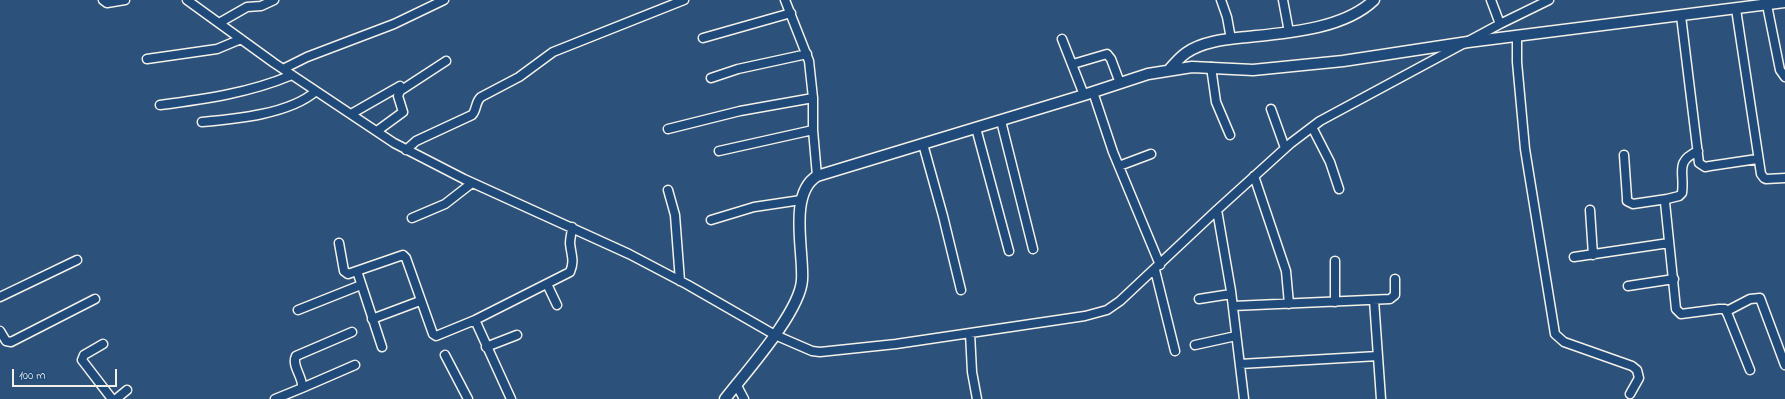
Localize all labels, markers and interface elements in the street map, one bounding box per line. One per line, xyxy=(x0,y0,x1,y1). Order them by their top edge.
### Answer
scale bar xyxy=(14,361,119,387)
text: 100 m xyxy=(19,367,46,385)

